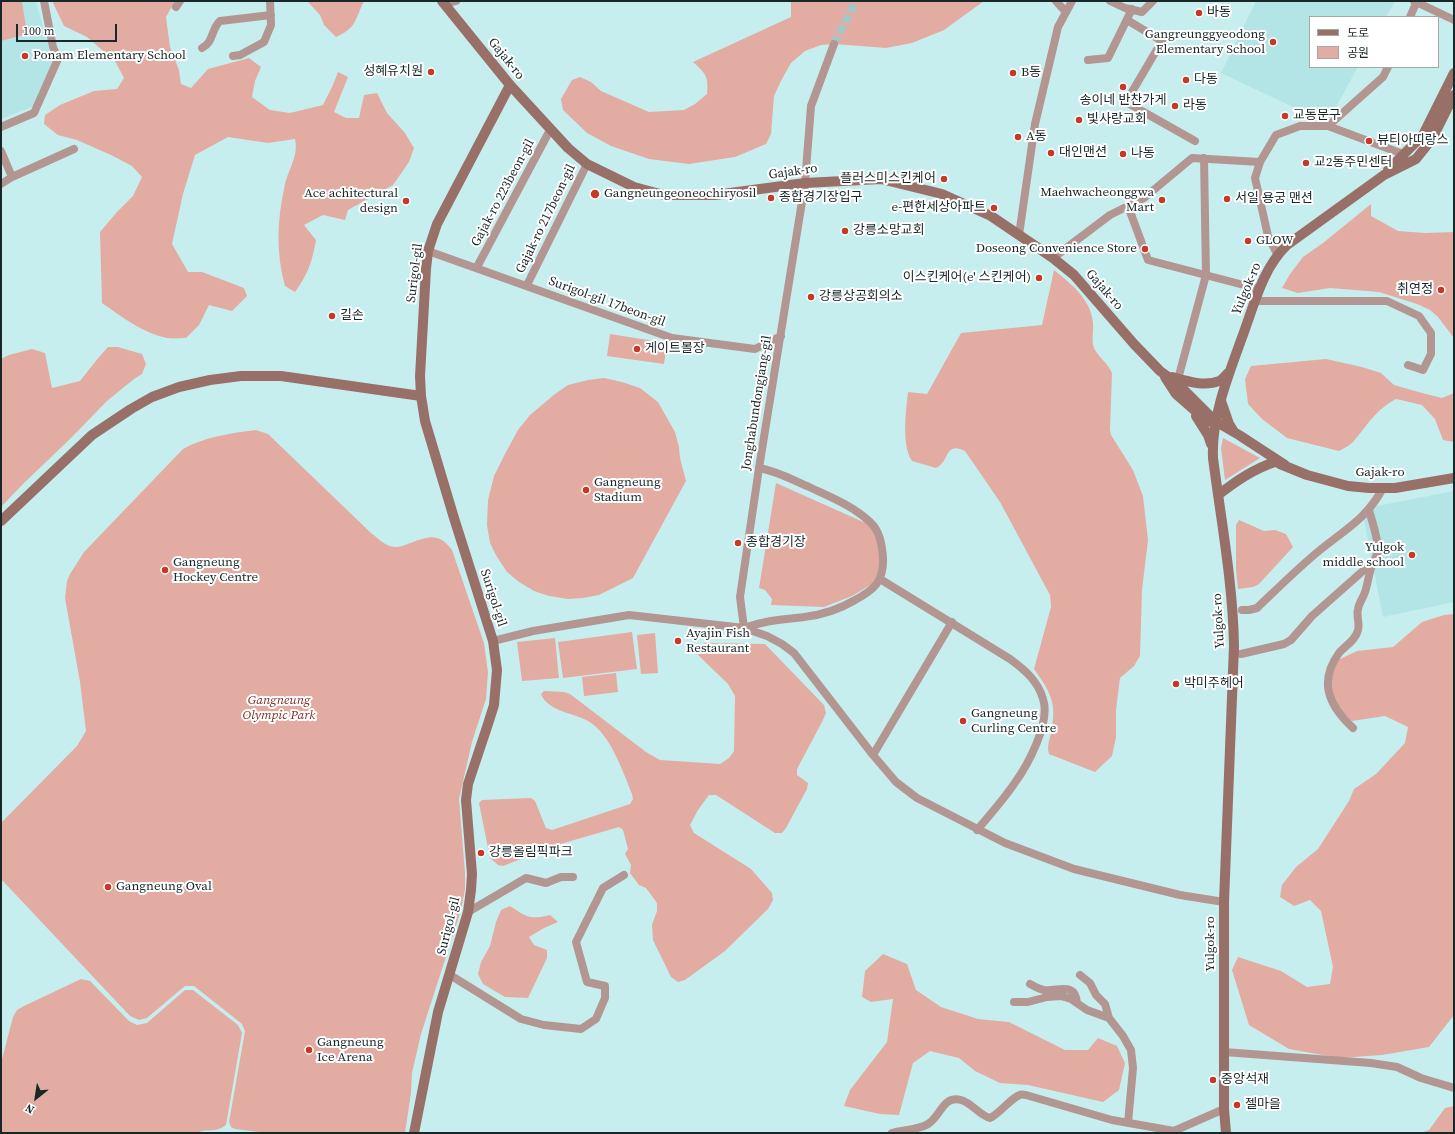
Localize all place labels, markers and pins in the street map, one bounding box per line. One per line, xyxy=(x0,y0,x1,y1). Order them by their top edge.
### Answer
place label: 바동 xyxy=(1207,5,1231,21)
marker: 바동 xyxy=(1194,8,1204,18)
place label: Gangreunggyeodong Elementary School xyxy=(1145,27,1265,58)
marker: Gangreunggyeodong Elementary School xyxy=(1268,37,1278,47)
place label: Ponam Elementary School xyxy=(33,48,186,64)
marker: Ponam Elementary School xyxy=(20,51,30,61)
place label: 성혜유치원 xyxy=(363,64,423,80)
place label: B동 xyxy=(1021,65,1041,81)
marker: 성혜유치원 xyxy=(426,67,436,77)
marker: B동 xyxy=(1008,68,1018,78)
place label: 다동 xyxy=(1194,72,1218,88)
marker: 다동 xyxy=(1181,75,1191,85)
marker: 송이네 반찬가게 xyxy=(1118,82,1128,92)
place label: 송이네 반찬가게 xyxy=(1080,93,1166,109)
place label: 라동 xyxy=(1183,98,1207,114)
marker: 라동 xyxy=(1170,101,1180,111)
place label: 교동문구 xyxy=(1293,108,1341,124)
marker: 교동문구 xyxy=(1280,111,1290,121)
place label: 빛사랑교회 xyxy=(1087,112,1147,128)
marker: 빛사랑교회 xyxy=(1074,115,1084,125)
place label: A동 xyxy=(1026,129,1047,145)
marker: A동 xyxy=(1013,132,1023,142)
place label: 뷰티아띠랑스 xyxy=(1377,133,1449,149)
marker: 뷰티아띠랑스 xyxy=(1364,136,1374,146)
place label: 대인맨션 xyxy=(1059,145,1107,161)
place label: 나동 xyxy=(1131,146,1155,162)
marker: 대인맨션 xyxy=(1046,148,1056,158)
marker: 나동 xyxy=(1118,149,1128,159)
place label: 교2동주민센터 xyxy=(1314,155,1392,171)
marker: 교2동주민센터 xyxy=(1301,158,1311,168)
place label: 플러스미스킨케어 xyxy=(840,171,936,187)
marker: 플러스미스킨케어 xyxy=(939,174,949,184)
place label: Maehwacheonggwa Mart xyxy=(1040,185,1154,216)
place label: Ace achitectural design xyxy=(304,186,398,217)
place label: Gangneungeoneochiryosil xyxy=(604,186,756,202)
marker: Gangneungeoneochiryosil xyxy=(589,188,601,200)
place label: 종합경기장입구 xyxy=(779,190,863,206)
place label: 서일 용궁 맨션 xyxy=(1235,191,1313,207)
marker: 종합경기장입구 xyxy=(766,193,776,203)
marker: 서일 용궁 맨션 xyxy=(1222,194,1232,204)
marker: Maehwacheonggwa Mart xyxy=(1157,195,1167,205)
marker: Ace achitectural design xyxy=(401,196,411,206)
place label: e-편한세상아파트 xyxy=(891,200,986,216)
marker: e-편한세상아파트 xyxy=(989,203,999,213)
place label: 강릉소망교회 xyxy=(853,223,925,239)
marker: 강릉소망교회 xyxy=(840,226,850,236)
place label: GLOW xyxy=(1256,233,1294,249)
marker: GLOW xyxy=(1243,236,1253,246)
place label: Doseong Convenience Store xyxy=(976,241,1137,257)
marker: Doseong Convenience Store xyxy=(1140,244,1150,254)
place label: 이스킨케어(e' 스킨케어) xyxy=(903,270,1031,286)
marker: 이스킨케어(e' 스킨케어) xyxy=(1034,273,1044,283)
place label: 취연정 xyxy=(1397,282,1433,298)
marker: 취연정 xyxy=(1436,285,1446,295)
place label: 강릉상공회의소 xyxy=(819,289,903,305)
marker: 강릉상공회의소 xyxy=(806,292,816,302)
place label: 길손 xyxy=(340,308,364,324)
marker: 길손 xyxy=(327,311,337,321)
place label: 게이트볼장 xyxy=(645,341,705,357)
marker: 게이트볼장 xyxy=(632,344,642,354)
place label: Gangneung Stadium xyxy=(594,475,661,506)
marker: Gangneung Stadium xyxy=(581,485,591,495)
place label: 종합경기장 xyxy=(746,535,806,551)
marker: 종합경기장 xyxy=(733,538,743,548)
place label: Yulgok middle school xyxy=(1322,540,1404,571)
marker: Yulgok middle school xyxy=(1407,550,1417,560)
place label: Gangneung Hockey Centre xyxy=(173,555,258,586)
marker: Gangneung Hockey Centre xyxy=(160,565,170,575)
place label: Ayajin Fish Restaurant xyxy=(686,626,750,657)
marker: Ayajin Fish Restaurant xyxy=(673,636,683,646)
place label: 박미주헤어 xyxy=(1184,676,1244,692)
marker: 박미주헤어 xyxy=(1171,679,1181,689)
place label: Gangneung Curling Centre xyxy=(971,706,1056,737)
marker: Gangneung Curling Centre xyxy=(958,716,968,726)
place label: 강릉올림픽파크 xyxy=(489,845,573,861)
marker: 강릉올림픽파크 xyxy=(476,848,486,858)
place label: Gangneung Oval xyxy=(116,879,212,895)
marker: Gangneung Oval xyxy=(103,882,113,892)
place label: Gangneung Ice Arena xyxy=(317,1035,384,1066)
marker: Gangneung Ice Arena xyxy=(304,1045,314,1055)
place label: 중앙석재 xyxy=(1221,1072,1269,1088)
marker: 중앙석재 xyxy=(1208,1075,1218,1085)
place label: 젤마을 xyxy=(1245,1097,1281,1113)
marker: 젤마을 xyxy=(1232,1100,1242,1110)

